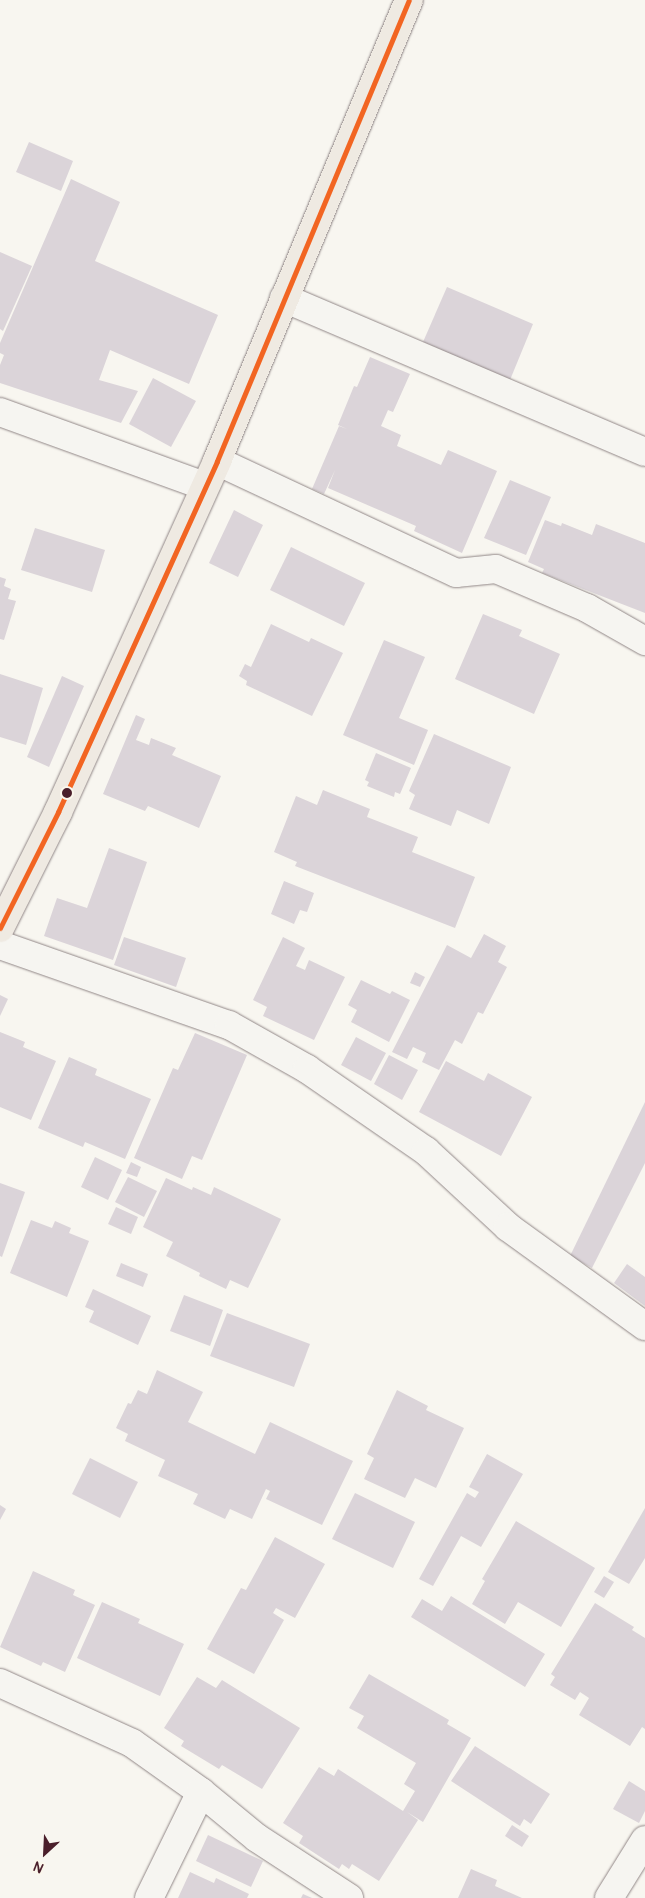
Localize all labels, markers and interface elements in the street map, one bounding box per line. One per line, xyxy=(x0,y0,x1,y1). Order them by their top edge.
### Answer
unlabelled marker xyxy=(62,788,72,798)
north arrow xyxy=(20,1828,70,1878)
text: N xyxy=(31,1857,46,1877)

